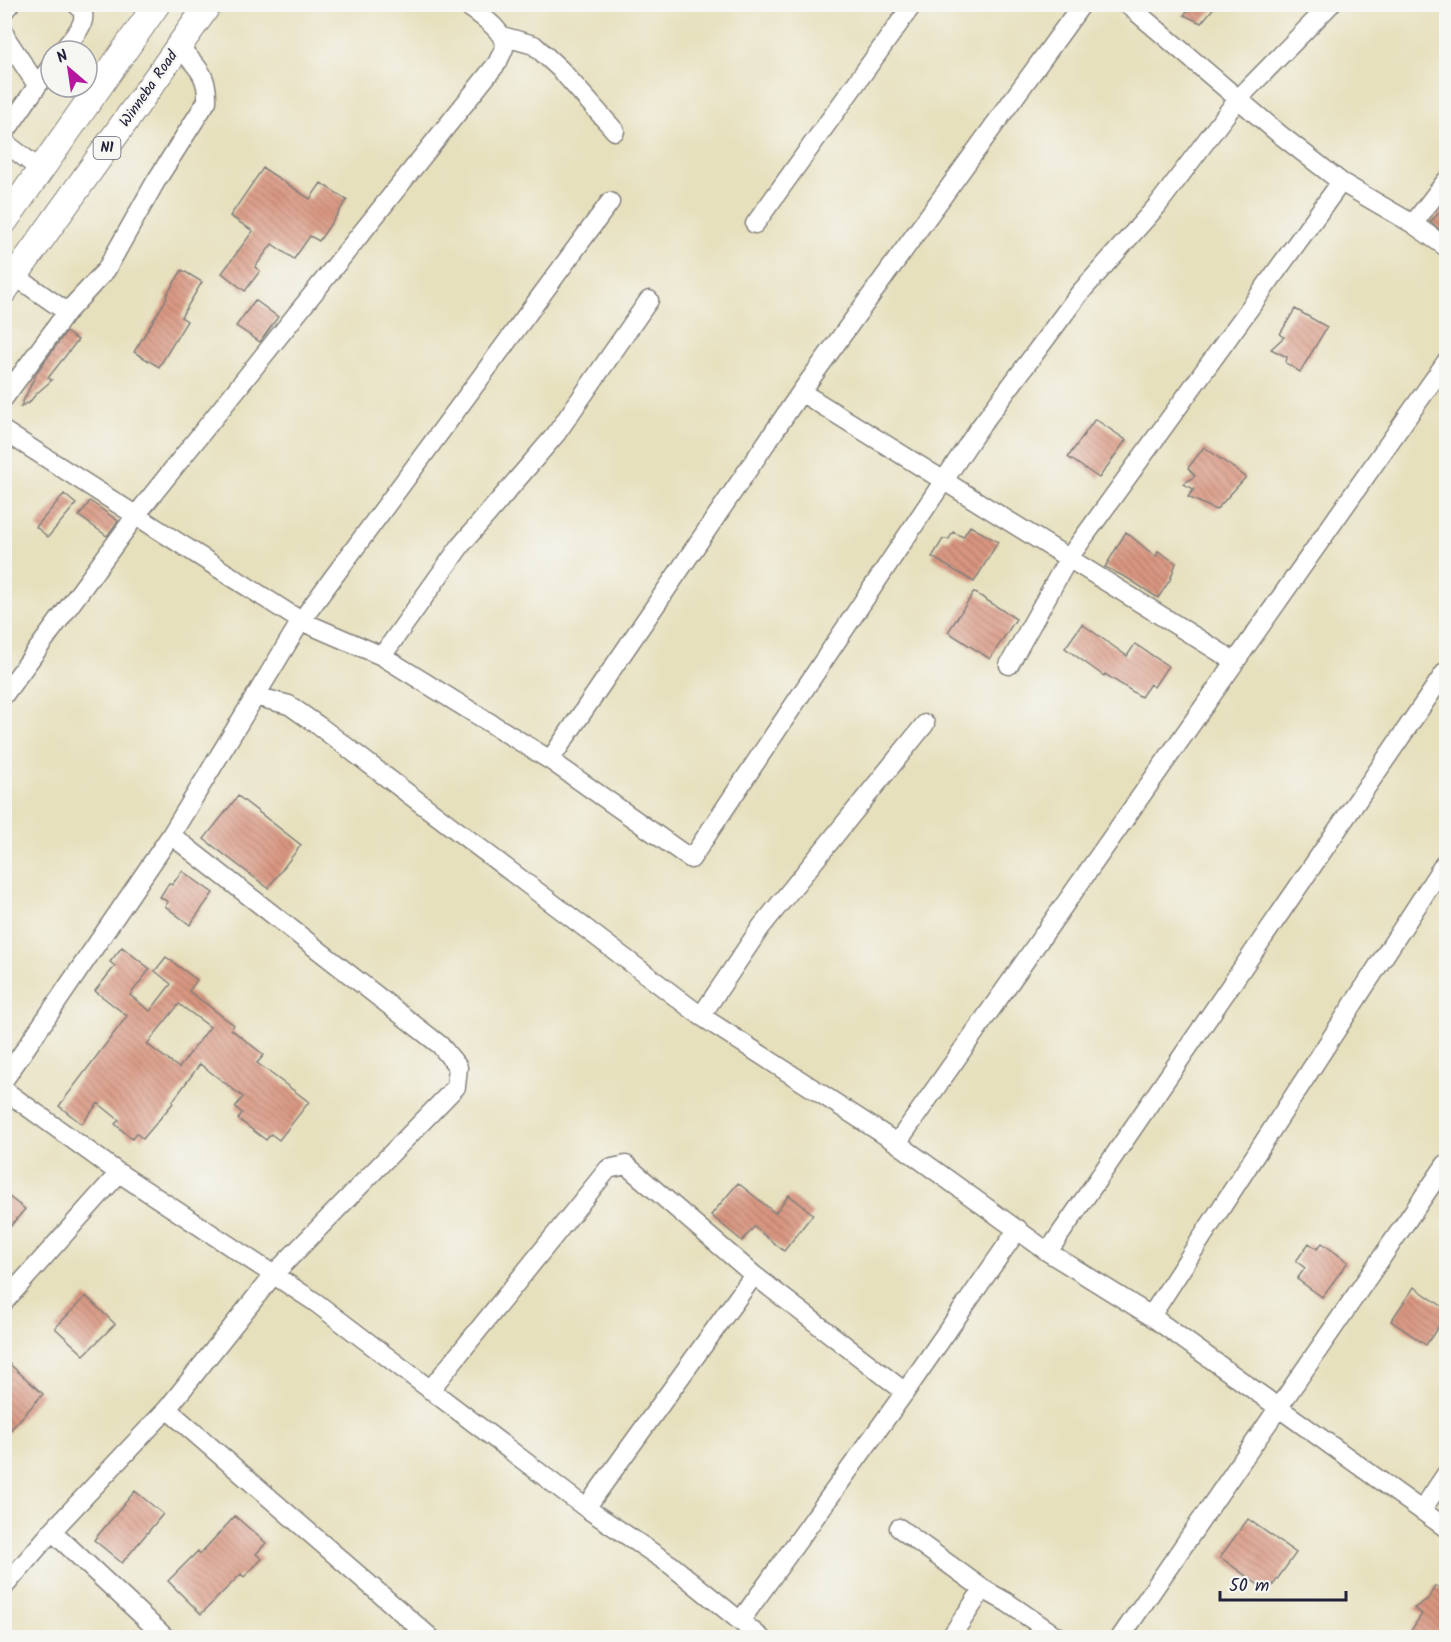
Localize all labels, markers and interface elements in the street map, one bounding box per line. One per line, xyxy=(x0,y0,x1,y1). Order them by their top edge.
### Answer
north arrow xyxy=(39,39,99,99)
text: N xyxy=(52,44,73,71)
street label: Winneba Road xyxy=(114,45,185,132)
road number: N1 xyxy=(94,137,120,159)
scale bar xyxy=(1220,1564,1346,1602)
text: 50 m xyxy=(1229,1572,1269,1601)

